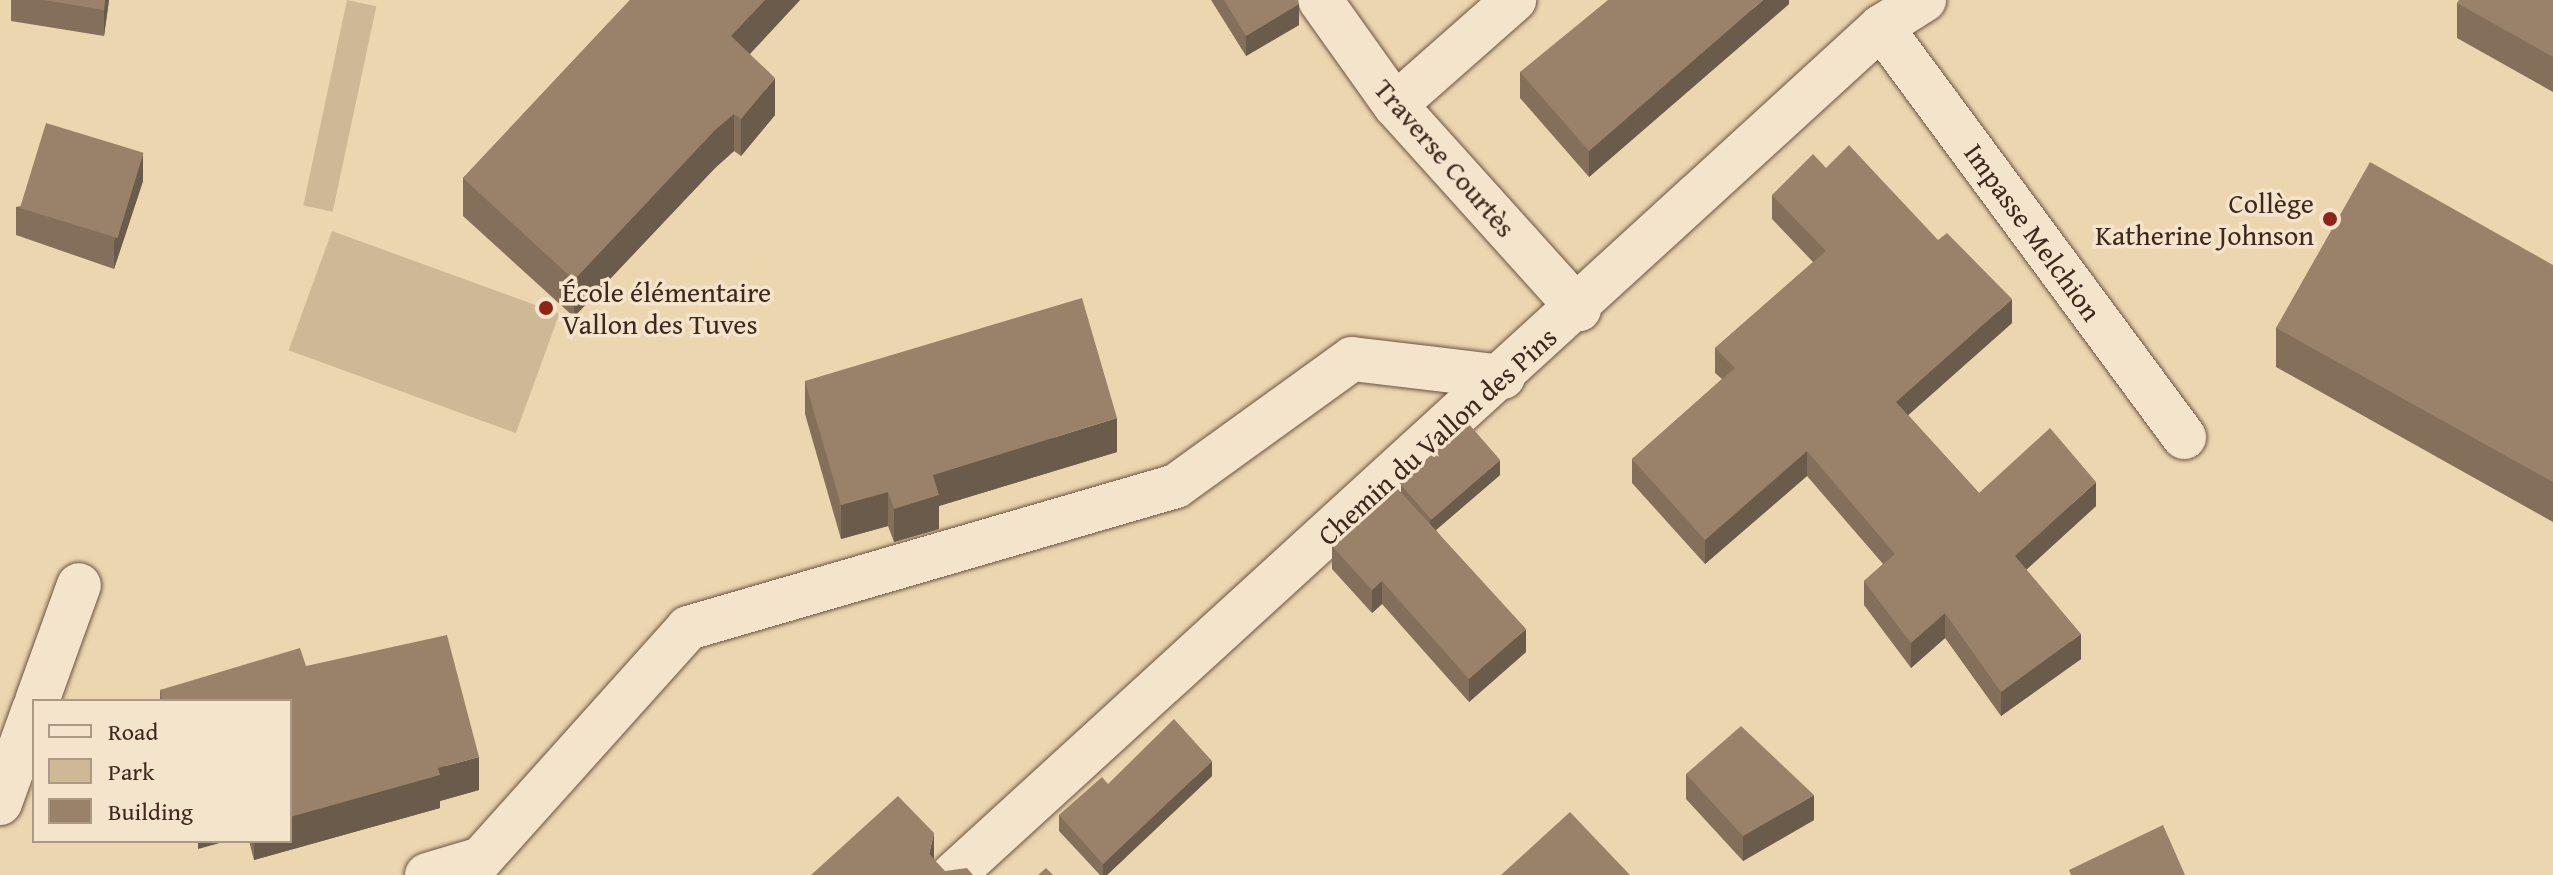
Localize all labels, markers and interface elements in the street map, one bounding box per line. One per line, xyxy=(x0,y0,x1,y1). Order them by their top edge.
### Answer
street label: Traverse Courtès xyxy=(1367,72,1523,244)
street label: Impasse Melchion xyxy=(1957,137,2109,327)
place label: Collège Katherine Johnson xyxy=(2095,186,2314,252)
marker: Collège Katherine Johnson xyxy=(2321,210,2339,228)
place label: École élémentaire Vallon des Tuves xyxy=(562,275,771,341)
marker: École élémentaire Vallon des Tuves xyxy=(537,299,555,317)
street label: Chemin du Vallon des Pins xyxy=(1311,320,1563,552)
legend xyxy=(32,699,292,843)
text: Road xyxy=(108,714,158,749)
text: Park xyxy=(108,754,154,789)
text: Building xyxy=(108,794,193,829)

